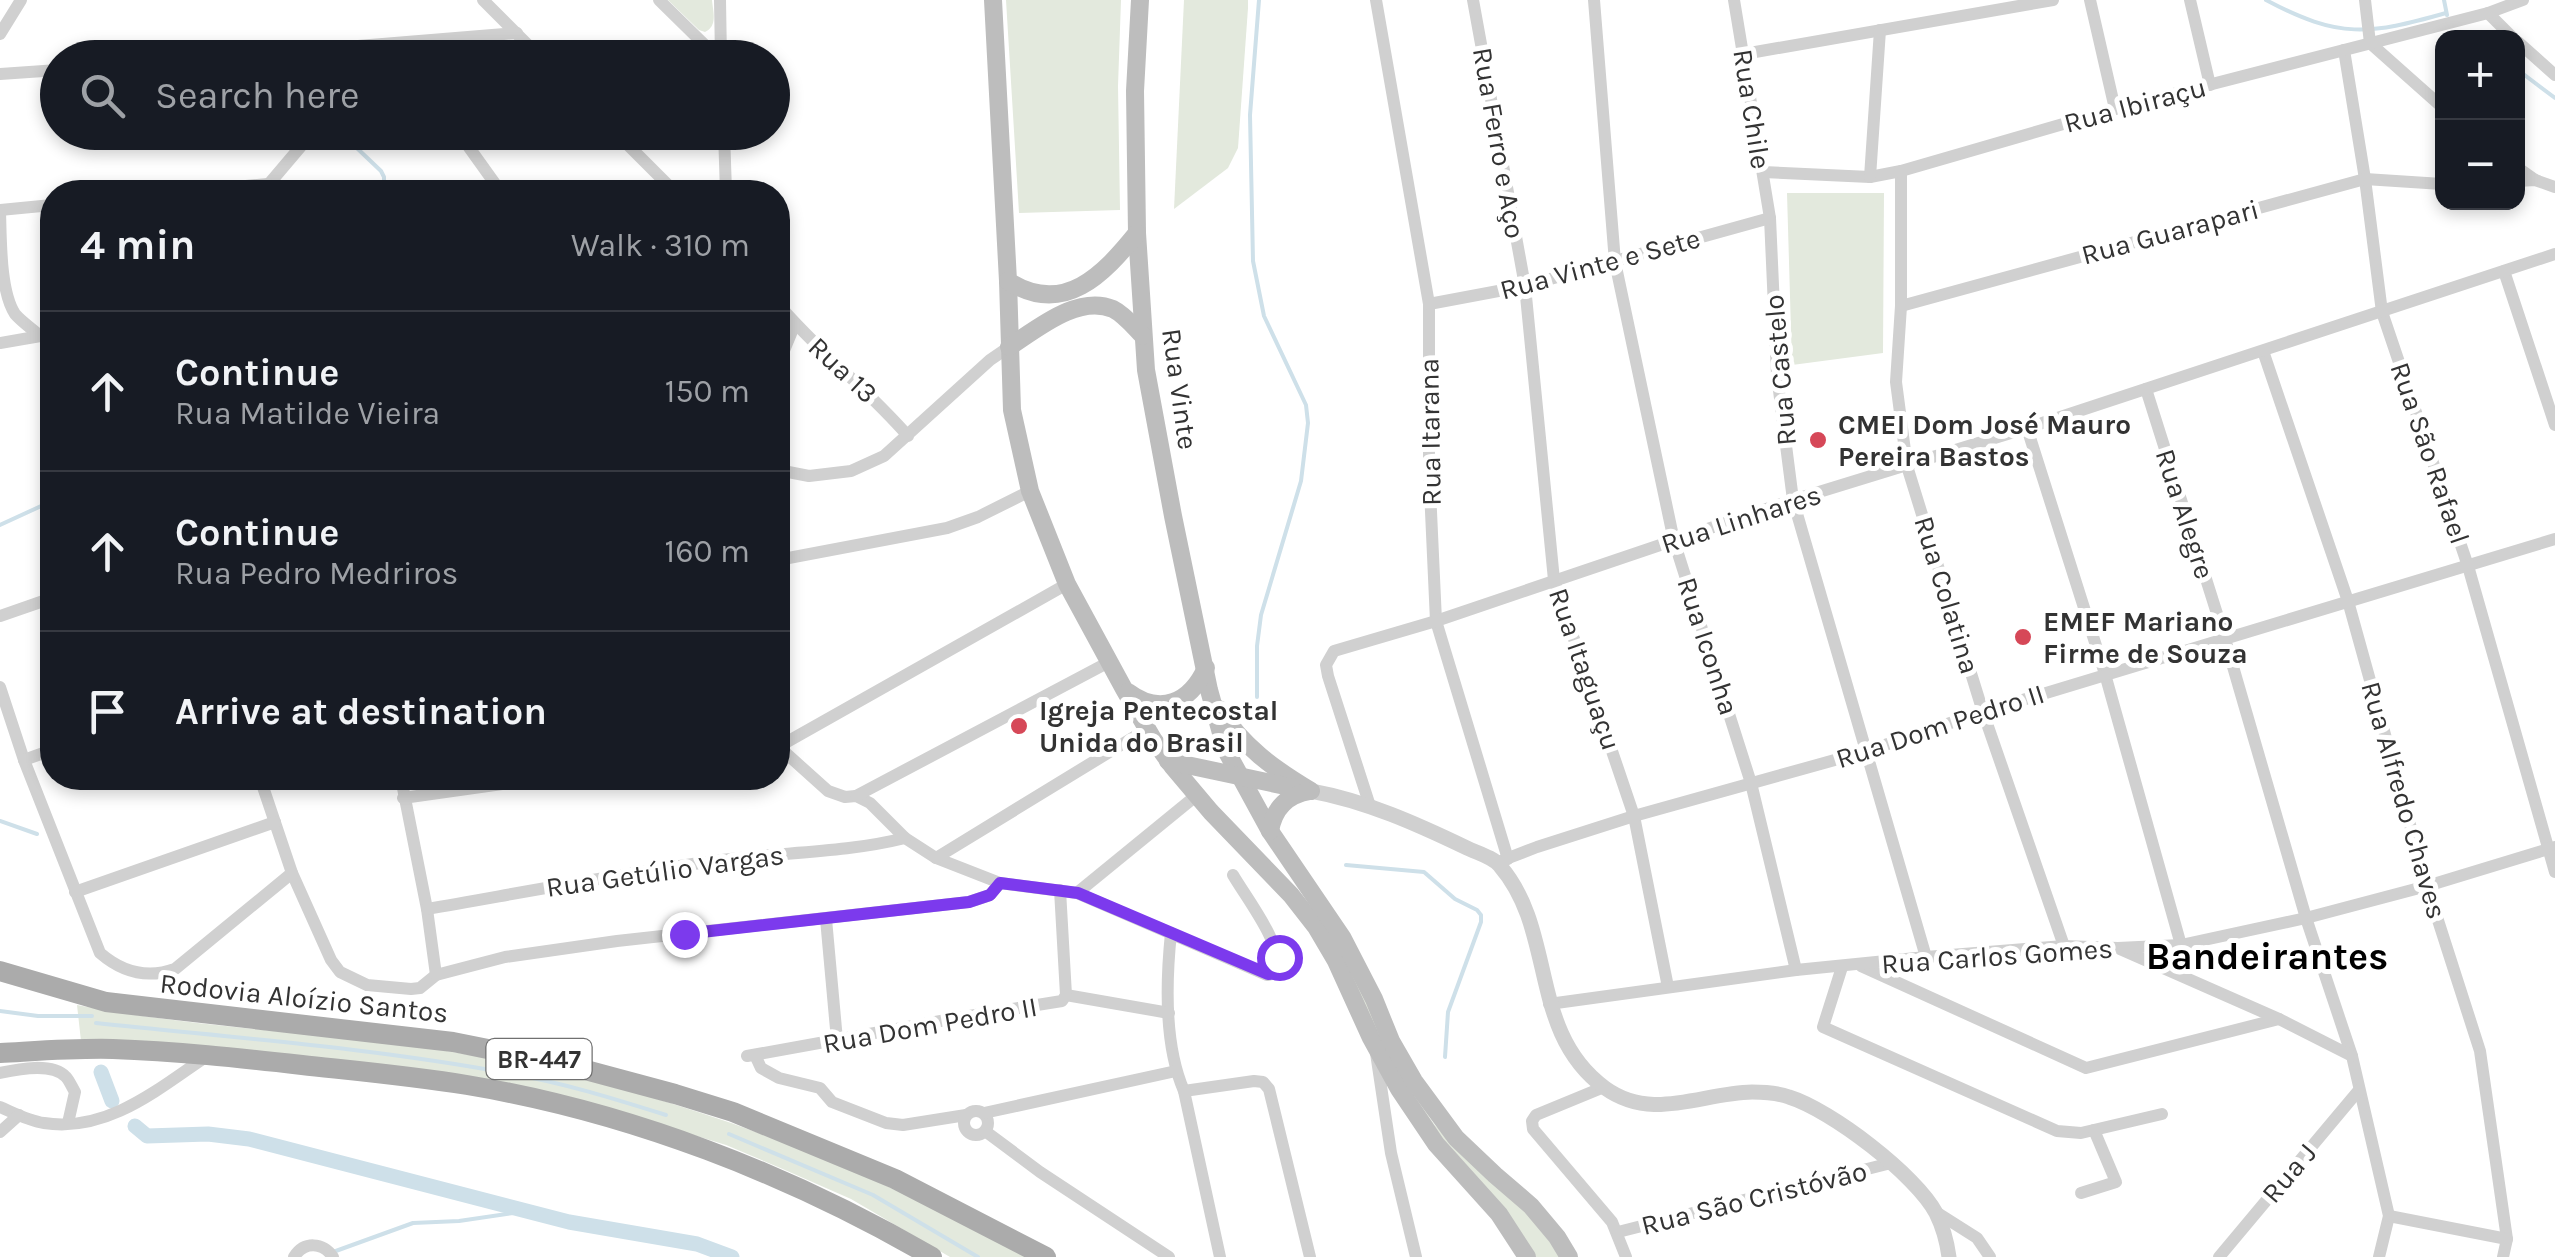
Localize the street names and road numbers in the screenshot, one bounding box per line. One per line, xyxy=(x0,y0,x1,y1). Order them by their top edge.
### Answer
street label: Rua Ferro e Aço xyxy=(1466,45,1532,241)
street label: Rua Chile xyxy=(1726,47,1778,171)
street label: Rua Ibiraçu xyxy=(2060,70,2210,140)
street label: Rua Guarapari xyxy=(2078,192,2262,272)
street label: Rua Vinte e Sete xyxy=(1496,221,1704,307)
street label: Rua Castelo xyxy=(1757,293,1803,447)
street label: Rua Vinte xyxy=(1155,326,1205,452)
street label: Rua 13 xyxy=(802,330,884,410)
street label: Rua Itarana xyxy=(1412,358,1448,506)
street label: Rua São Rafael xyxy=(2383,358,2477,548)
street label: Rua Alegre xyxy=(2148,445,2222,583)
street label: Rua Linhares xyxy=(1657,478,1825,560)
street label: Rua Colatina xyxy=(1907,512,1987,678)
street label: Rua Iconha xyxy=(1670,573,1746,719)
street label: Rua Itaguaçu xyxy=(1542,583,1628,755)
street label: Rua Dom Pedro II xyxy=(1832,677,2048,775)
street label: Rua Alfredo Chaves xyxy=(2354,678,2454,922)
street label: Rua Getúlio Vargas xyxy=(544,838,786,904)
street label: Rua Carlos Gomes xyxy=(1880,931,2114,981)
street label: Rodovia Aloízio Santos xyxy=(158,966,450,1030)
street label: Rua Dom Pedro II xyxy=(820,990,1040,1060)
road number: BR-447 xyxy=(486,1039,592,1079)
street label: Rua J xyxy=(2255,1137,2323,1209)
street label: Rua São Cristóvão xyxy=(1638,1154,1870,1242)

